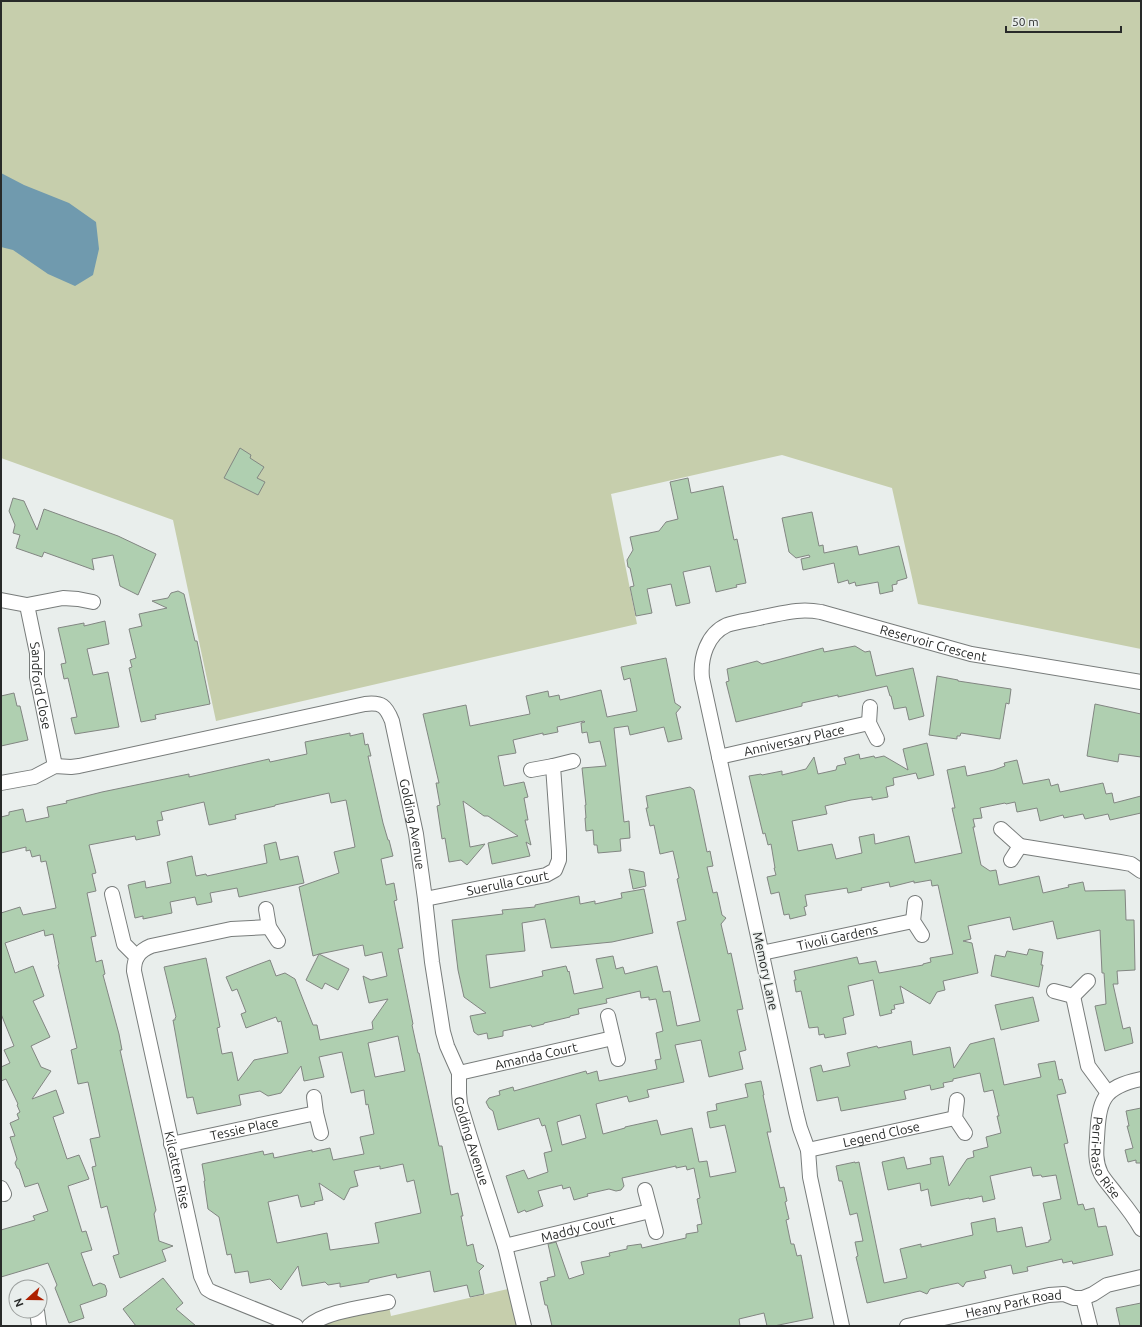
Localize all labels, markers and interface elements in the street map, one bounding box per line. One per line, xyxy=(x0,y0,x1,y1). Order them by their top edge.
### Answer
scale bar xyxy=(1006,8,1121,34)
text: 50 m xyxy=(1012,15,1039,28)
street label: Reservoir Crescent xyxy=(878,622,988,663)
street label: Sandford Close xyxy=(28,641,54,731)
street label: Anniversary Place xyxy=(742,722,846,758)
street label: Golding Avenue xyxy=(397,777,428,870)
street label: Suerulla Court xyxy=(465,868,550,898)
street label: Tivoli Gardens xyxy=(796,922,879,952)
street label: Memory Lane xyxy=(751,931,781,1011)
street label: Amanda Court xyxy=(493,1039,579,1072)
street label: Golding Avenue xyxy=(452,1096,492,1187)
street label: Tessie Place xyxy=(209,1114,280,1142)
street label: Perri-Raso Rise xyxy=(1089,1116,1124,1201)
street label: Legend Close xyxy=(842,1119,921,1149)
street label: Kilcatten Rise xyxy=(162,1130,193,1210)
street label: Maddy Court xyxy=(540,1213,616,1244)
north arrow xyxy=(8,1279,48,1319)
street label: Heany Park Road xyxy=(964,1287,1062,1320)
text: N xyxy=(12,1297,26,1309)

